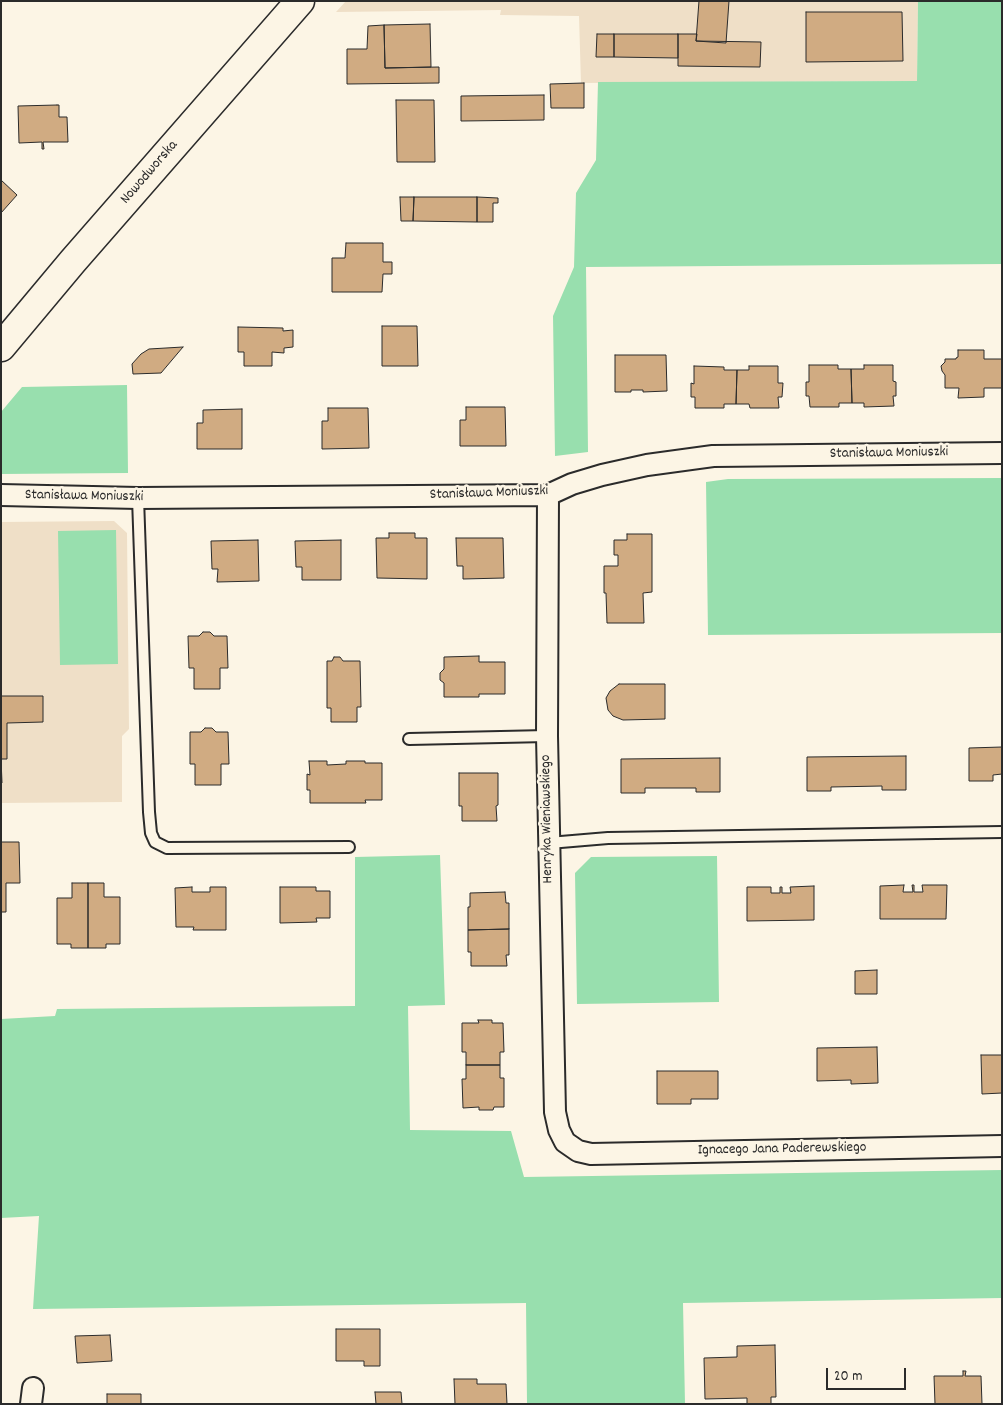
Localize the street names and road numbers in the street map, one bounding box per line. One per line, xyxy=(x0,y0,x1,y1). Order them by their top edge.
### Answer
street label: Nowodworska xyxy=(117,137,183,209)
street label: Stanisława Moniuszki xyxy=(830,444,948,464)
street label: Stanisława Moniuszki xyxy=(429,483,549,505)
street label: Stanisława Moniuszki xyxy=(25,487,143,507)
street label: Henryka Wieniawskiego xyxy=(538,754,558,884)
street label: Ignacego Jana Paderewskiego xyxy=(697,1140,867,1160)

